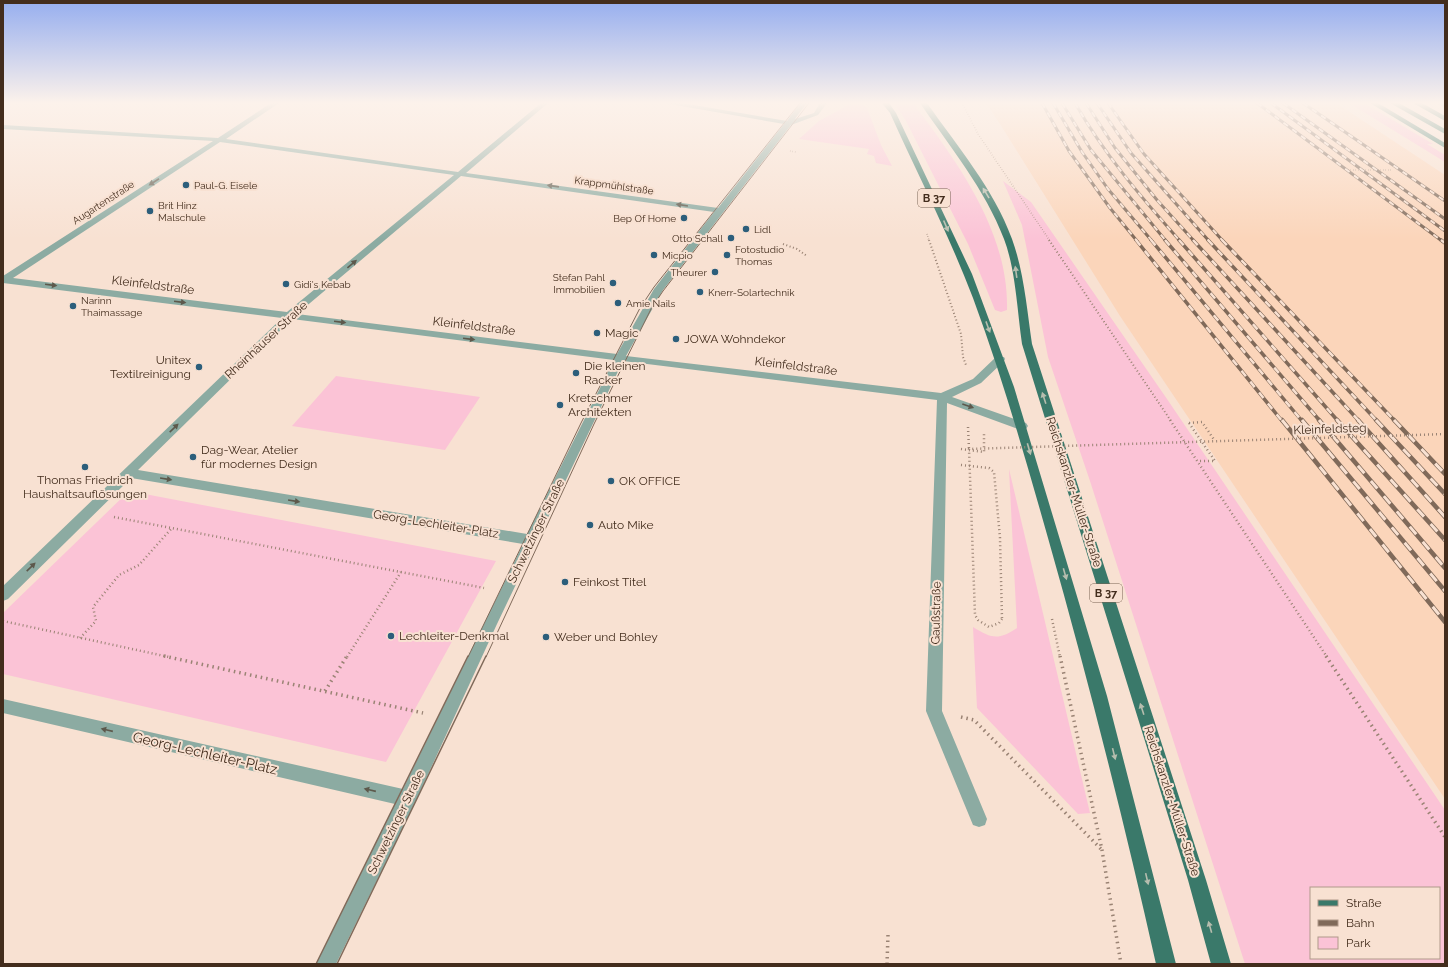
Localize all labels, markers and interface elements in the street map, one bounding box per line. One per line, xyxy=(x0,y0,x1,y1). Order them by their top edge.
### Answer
street label: Krappmühlstraße xyxy=(574,174,654,197)
street label: Augartenstraße xyxy=(70,178,136,226)
one-way arrow xyxy=(149,178,159,186)
marker: Paul-G. Eisele xyxy=(181,180,191,190)
place label: Paul-G. Eisele xyxy=(194,180,258,191)
one-way arrow xyxy=(547,183,559,189)
one-way arrow xyxy=(982,188,990,198)
road number: B 37 xyxy=(918,189,950,207)
place label: Brit Hinz Malschule xyxy=(158,200,206,223)
one-way arrow xyxy=(676,201,688,207)
marker: Brit Hinz Malschule xyxy=(145,206,155,216)
place label: Bep Of Home xyxy=(613,213,676,224)
marker: Bep Of Home xyxy=(679,213,689,223)
one-way arrow xyxy=(944,220,950,232)
marker: Lidl xyxy=(741,224,751,234)
place label: Lidl xyxy=(754,224,771,235)
place label: Otto Schall xyxy=(672,233,723,244)
marker: Otto Schall xyxy=(726,233,736,243)
place label: Fotostudio Thomas xyxy=(735,244,784,267)
marker: Micpio xyxy=(649,250,659,260)
place label: Micpio xyxy=(662,250,693,261)
marker: Fotostudio Thomas xyxy=(722,250,732,260)
one-way arrow xyxy=(346,259,357,268)
one-way arrow xyxy=(1013,266,1020,278)
place label: Theurer xyxy=(671,267,707,278)
marker: Theurer xyxy=(710,267,720,277)
place label: Stefan Pahl Immobilien xyxy=(553,272,605,295)
street label: Kleinfeldstraße xyxy=(111,273,195,297)
marker: Stefan Pahl Immobilien xyxy=(608,278,618,288)
marker: Gidi's Kebab xyxy=(281,279,291,289)
place label: Gidi's Kebab xyxy=(294,279,351,290)
one-way arrow xyxy=(45,282,58,288)
marker: Knerr-Solartechnik xyxy=(695,287,705,297)
place label: Knerr-Solartechnik xyxy=(708,287,795,298)
place label: Narinn Thaimassage xyxy=(81,295,142,318)
street label: Rheinhäuser Straße xyxy=(222,298,310,382)
marker: Amie Nails xyxy=(613,298,623,308)
place label: Amie Nails xyxy=(626,298,676,309)
one-way arrow xyxy=(174,299,186,305)
marker: Narinn Thaimassage xyxy=(68,301,78,311)
street label: Kleinfeldstraße xyxy=(432,314,516,338)
one-way arrow xyxy=(334,319,346,325)
one-way arrow xyxy=(986,322,992,334)
place label: Magic xyxy=(605,326,639,340)
marker: Magic xyxy=(592,328,602,338)
place label: JOWA Wohndekor xyxy=(684,332,786,346)
marker: JOWA Wohndekor xyxy=(671,334,681,344)
one-way arrow xyxy=(463,336,475,342)
place label: Unitex Textilreinigung xyxy=(110,353,191,381)
street label: Kleinfeldstraße xyxy=(754,354,838,378)
place label: Die kleinen Racker xyxy=(584,359,646,387)
marker: Unitex Textilreinigung xyxy=(194,362,204,372)
marker: Die kleinen Racker xyxy=(571,368,581,378)
place label: Kretschmer Architekten xyxy=(568,391,633,419)
one-way arrow xyxy=(1041,392,1047,404)
marker: Kretschmer Architekten xyxy=(555,400,565,410)
one-way arrow xyxy=(962,403,974,409)
street label: Reichskanzler-Müller-Straße xyxy=(1043,415,1105,569)
street label: Kleinfeldsteg xyxy=(1293,421,1367,437)
one-way arrow xyxy=(169,423,179,433)
place label: Dag-Wear, Atelier für modernes Design xyxy=(201,443,317,471)
one-way arrow xyxy=(1026,444,1032,456)
marker: Dag-Wear, Atelier für modernes Design xyxy=(188,452,198,462)
marker: Thomas Friedrich Haushaltsauflösungen xyxy=(80,462,90,472)
place label: Thomas Friedrich Haushaltsauflösungen xyxy=(23,473,147,501)
place label: OK OFFICE xyxy=(619,474,680,488)
one-way arrow xyxy=(160,476,172,482)
marker: OK OFFICE xyxy=(606,476,616,486)
street label: Schwetzinger Straße xyxy=(505,477,567,585)
one-way arrow xyxy=(288,498,300,504)
street label: Georg-Lechleiter-Platz xyxy=(372,507,500,541)
place label: Auto Mike xyxy=(598,518,653,532)
marker: Auto Mike xyxy=(585,520,595,530)
one-way arrow xyxy=(26,562,36,572)
one-way arrow xyxy=(1062,568,1068,580)
place label: Feinkost Titel xyxy=(573,575,647,589)
marker: Feinkost Titel xyxy=(560,577,570,587)
street label: Gaußstraße xyxy=(928,581,944,645)
road number: B 37 xyxy=(1090,584,1122,602)
place label: Lechleiter-Denkmal xyxy=(399,629,510,643)
place label: Weber und Bohley xyxy=(554,630,658,644)
marker: Lechleiter-Denkmal xyxy=(386,631,396,641)
marker: Weber und Bohley xyxy=(541,632,551,642)
one-way arrow xyxy=(1139,703,1145,715)
street label: Reichskanzler-Müller-Straße xyxy=(1141,724,1203,878)
one-way arrow xyxy=(101,726,113,732)
street label: Georg-Lechleiter-Platz xyxy=(131,729,279,777)
one-way arrow xyxy=(1111,748,1117,760)
street label: Schwetzinger Straße xyxy=(365,768,427,876)
one-way arrow xyxy=(364,787,376,793)
one-way arrow xyxy=(1144,873,1150,886)
legend xyxy=(1310,887,1440,959)
text: Straße xyxy=(1346,896,1382,910)
text: Bahn xyxy=(1346,916,1375,930)
one-way arrow xyxy=(1207,920,1213,932)
text: Park xyxy=(1346,936,1371,950)

